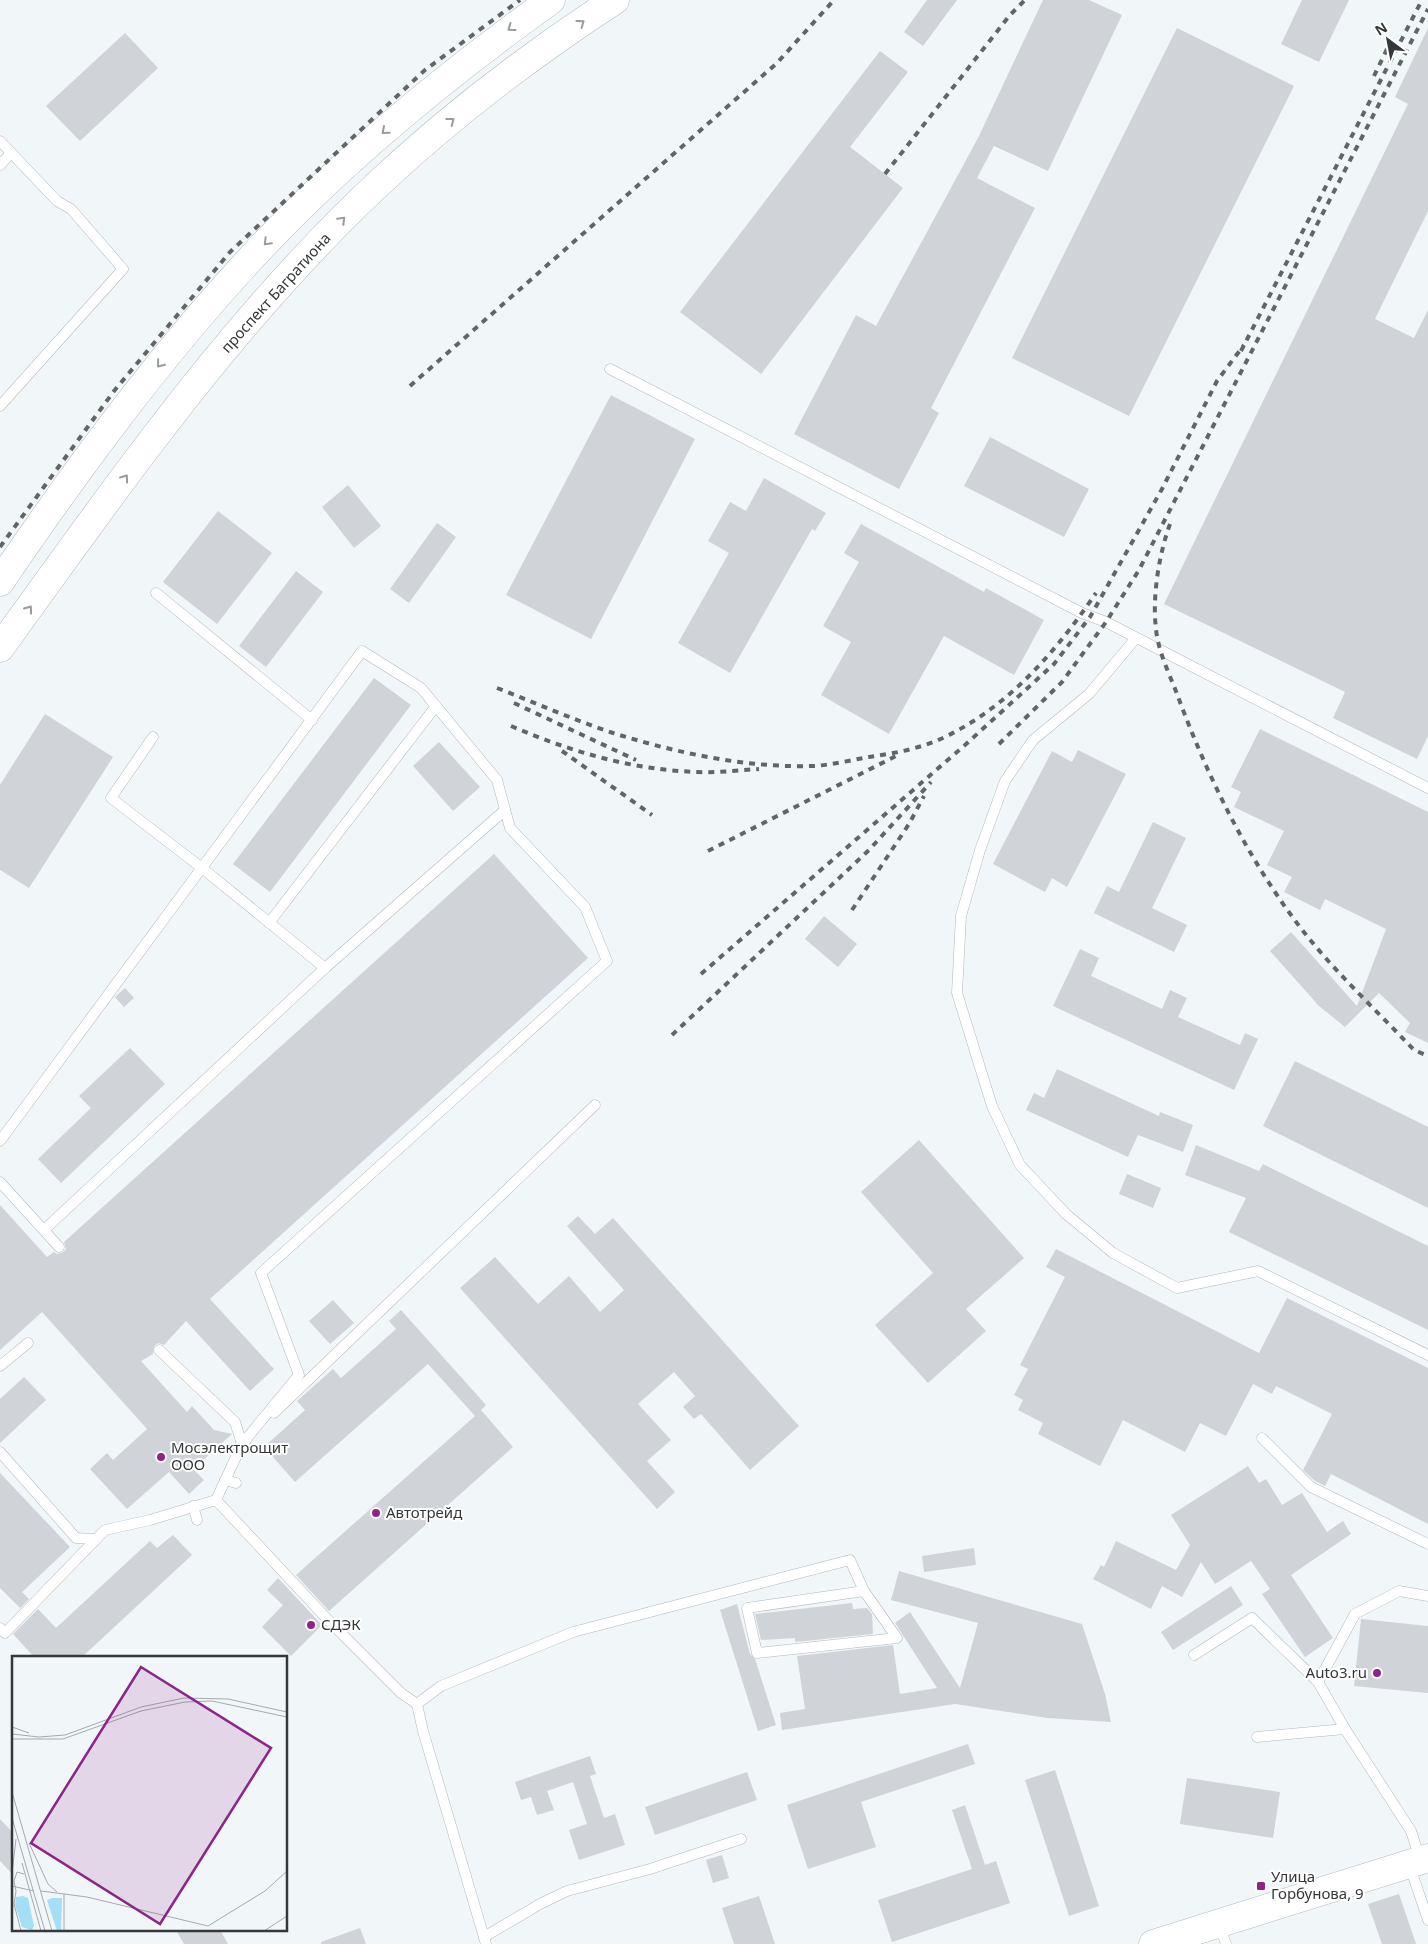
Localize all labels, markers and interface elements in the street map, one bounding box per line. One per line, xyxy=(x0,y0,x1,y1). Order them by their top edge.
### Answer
north arrow xyxy=(1363,15,1413,65)
text: N xyxy=(1371,17,1391,40)
one-way arrow xyxy=(575,20,585,29)
one-way arrow xyxy=(507,22,517,31)
one-way arrow xyxy=(445,118,454,126)
one-way arrow xyxy=(381,125,390,134)
one-way arrow xyxy=(336,217,345,226)
street label: проспект Багратиона xyxy=(216,228,335,357)
one-way arrow xyxy=(263,236,272,245)
one-way arrow xyxy=(157,358,165,367)
one-way arrow xyxy=(119,474,128,484)
one-way arrow xyxy=(23,606,31,615)
place label: Мосэлектрощит ООО xyxy=(171,1437,288,1474)
marker: Мосэлектрощит ООО xyxy=(155,1451,167,1463)
place label: Автотрейд xyxy=(386,1502,462,1522)
marker: Автотрейд xyxy=(370,1507,382,1519)
place label: СДЭК xyxy=(321,1614,361,1634)
marker: СДЭК xyxy=(305,1619,317,1631)
inset map xyxy=(12,1656,288,1932)
place label: Auto3.ru xyxy=(1306,1662,1367,1682)
marker: Auto3.ru xyxy=(1371,1667,1383,1679)
place label: Улица Горбунова, 9 xyxy=(1271,1866,1364,1903)
marker: Улица Горбунова, 9 xyxy=(1255,1880,1267,1892)

